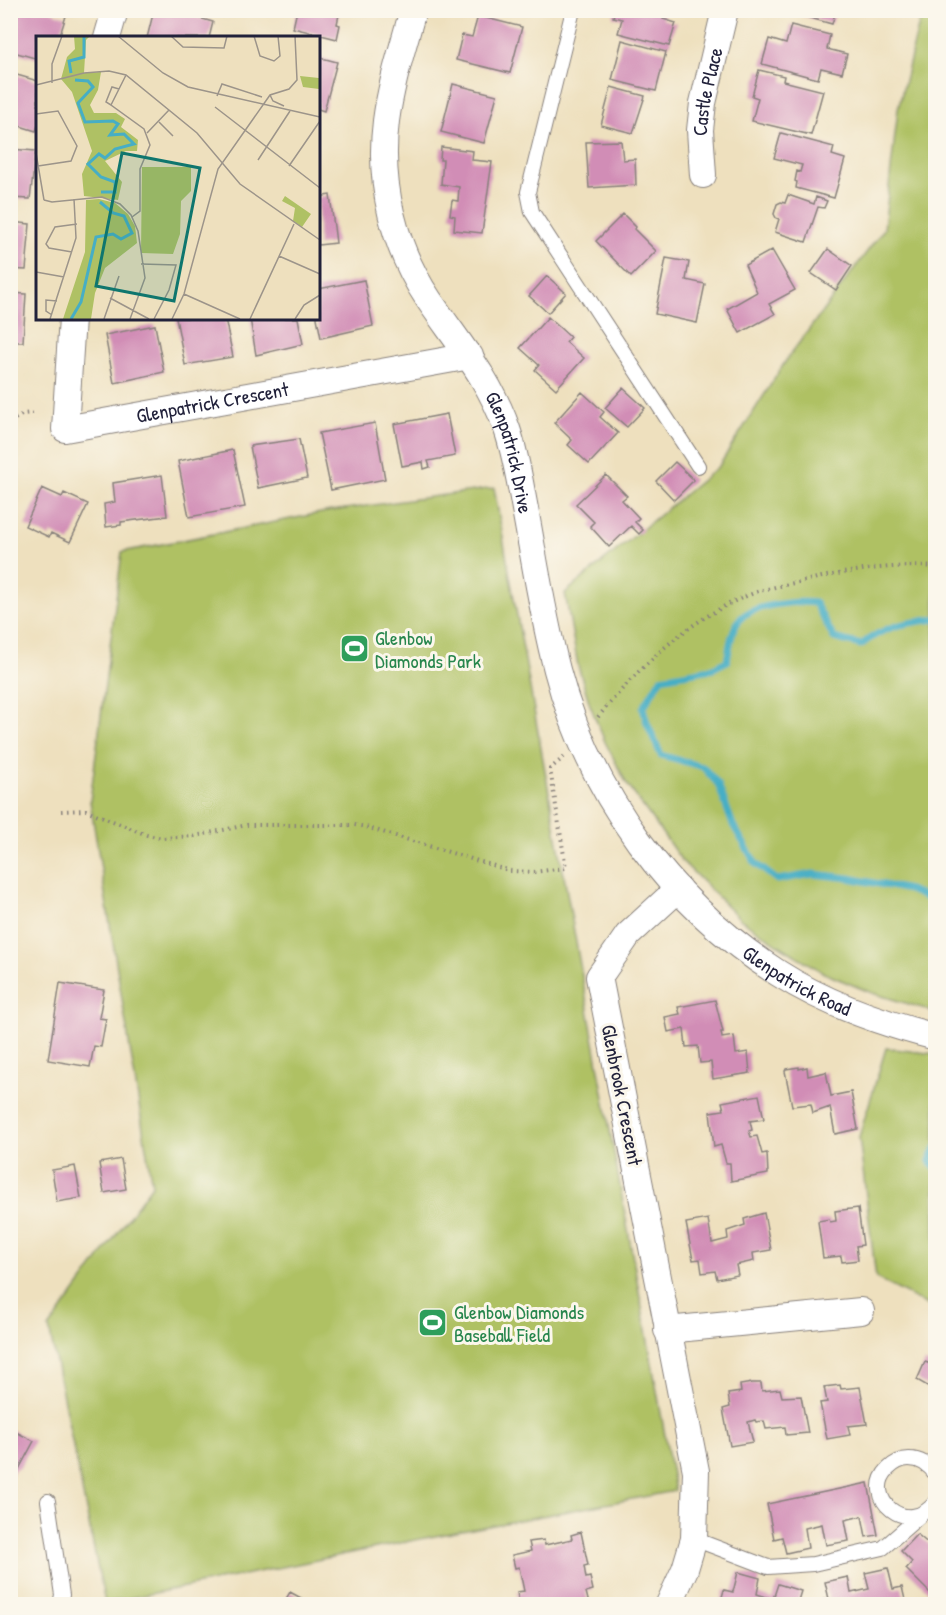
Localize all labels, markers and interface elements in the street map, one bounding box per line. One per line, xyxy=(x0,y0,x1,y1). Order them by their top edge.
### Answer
inset map xyxy=(36,36,320,320)
street label: Castle Place xyxy=(686,45,729,137)
street label: Glenpatrick Crescent xyxy=(134,375,292,429)
street label: Glenpatrick Drive xyxy=(480,386,540,516)
place label: Glenbow Diamonds Park xyxy=(375,624,481,674)
sports icon: Glenbow Diamonds Park xyxy=(338,633,370,665)
street label: Glenpatrick Road xyxy=(737,939,855,1022)
street label: Glenbrook Crescent xyxy=(596,1022,650,1169)
place label: Glenbow Diamonds Baseball Field xyxy=(454,1298,584,1348)
sports icon: Glenbow Diamonds Baseball Field xyxy=(417,1307,449,1339)

